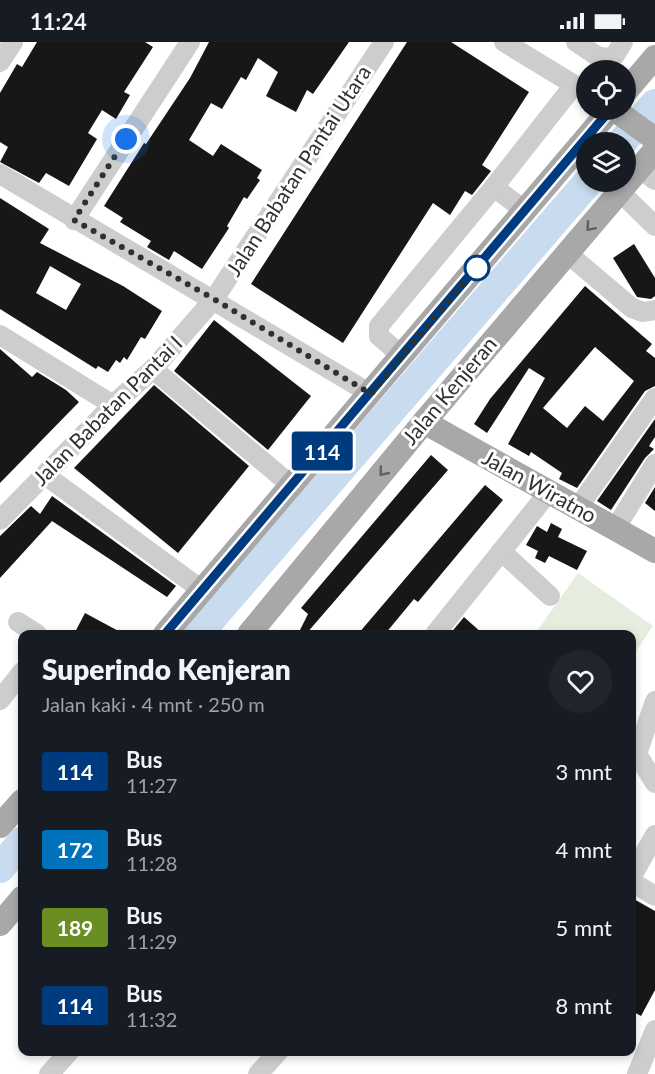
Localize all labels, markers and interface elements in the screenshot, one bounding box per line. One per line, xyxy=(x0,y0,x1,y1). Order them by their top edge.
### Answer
text: 11:24 xyxy=(30,8,87,35)
street label: Jalan Babatan Pantai Utara xyxy=(220,60,375,280)
map controls xyxy=(576,60,636,192)
button: locate xyxy=(576,60,636,120)
your location xyxy=(111,124,141,154)
button: layers xyxy=(576,132,636,192)
one-way arrow xyxy=(586,220,597,231)
unlabelled marker xyxy=(464,255,490,281)
street label: Jalan Babatan Pantai I xyxy=(27,330,187,490)
street label: Jalan Kenjeran xyxy=(397,331,501,449)
line badge: 114 xyxy=(288,432,356,470)
text: 114 xyxy=(304,439,340,464)
street label: Jalan Wiratno xyxy=(478,444,601,527)
one-way arrow xyxy=(379,465,390,476)
button: heart xyxy=(549,650,612,713)
text: Superindo Kenjeran xyxy=(42,652,291,686)
text: Jalan kaki · 4 mnt · 250 m xyxy=(42,692,265,716)
text: Bus xyxy=(126,746,162,773)
text: 3 mnt xyxy=(556,758,612,785)
text: 114 xyxy=(57,759,93,784)
text: 11:27 xyxy=(126,773,177,797)
text: Bus xyxy=(126,824,162,851)
text: 4 mnt xyxy=(556,836,612,863)
text: 172 xyxy=(57,837,93,862)
text: 11:28 xyxy=(126,851,177,875)
text: Bus xyxy=(126,902,162,929)
text: 5 mnt xyxy=(556,914,612,941)
text: 189 xyxy=(57,915,93,940)
text: 11:29 xyxy=(126,929,177,953)
text: Bus xyxy=(126,980,162,1007)
text: 8 mnt xyxy=(556,992,612,1019)
text: 114 xyxy=(57,993,93,1018)
text: 11:32 xyxy=(126,1007,177,1031)

